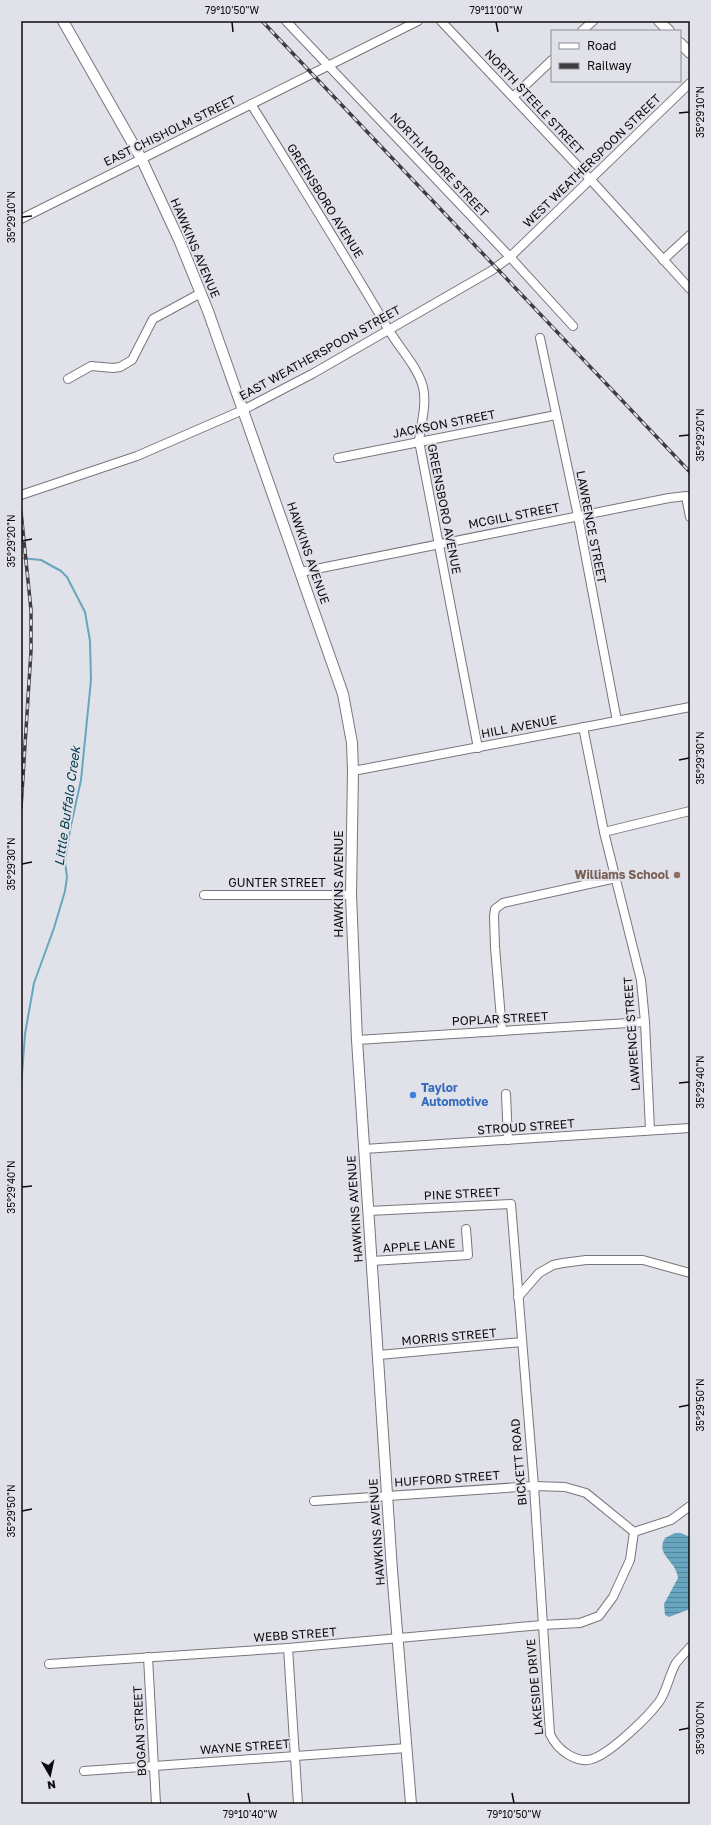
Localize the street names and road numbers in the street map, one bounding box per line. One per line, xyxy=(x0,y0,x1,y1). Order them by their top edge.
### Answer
street label: NORTH STEELE STREET xyxy=(482,46,587,158)
street label: WEST WEATHERSPOON STREET xyxy=(520,90,664,230)
street label: EAST CHISHOLM STREET xyxy=(101,92,239,169)
street label: NORTH MOORE STREET xyxy=(387,109,492,220)
street label: GREENSBORO AVENUE xyxy=(284,141,367,261)
street label: HAWKINS AVENUE xyxy=(168,195,223,300)
street label: EAST WEATHERSPOON STREET xyxy=(237,302,403,403)
street label: JACKSON STREET xyxy=(391,406,497,441)
street label: GREENSBORO AVENUE xyxy=(424,442,464,575)
street label: LAWRENCE STREET xyxy=(573,469,610,585)
street label: MCGILL STREET xyxy=(467,499,561,532)
street label: HAWKINS AVENUE xyxy=(284,500,333,606)
street label: HILL AVENUE xyxy=(480,712,558,741)
street label: HAWKINS AVENUE xyxy=(331,830,346,938)
street label: GUNTER STREET xyxy=(228,875,326,890)
street label: LAWRENCE STREET xyxy=(620,976,643,1092)
street label: POPLAR STREET xyxy=(451,1008,549,1029)
street label: STROUD STREET xyxy=(477,1116,576,1137)
street label: HAWKINS AVENUE xyxy=(343,1155,366,1263)
street label: PINE STREET xyxy=(423,1184,501,1203)
street label: APPLE LANE xyxy=(382,1235,456,1256)
street label: MORRIS STREET xyxy=(401,1325,498,1348)
street label: BICKETT ROAD xyxy=(507,1418,530,1506)
street label: HUFFORD STREET xyxy=(394,1467,501,1490)
street label: HAWKINS AVENUE xyxy=(365,1478,388,1586)
street label: WEBB STREET xyxy=(253,1624,338,1645)
street label: LAKESIDE DRIVE xyxy=(523,1638,546,1736)
street label: BOGAN STREET xyxy=(130,1685,149,1777)
street label: WAYNE STREET xyxy=(199,1736,291,1757)

